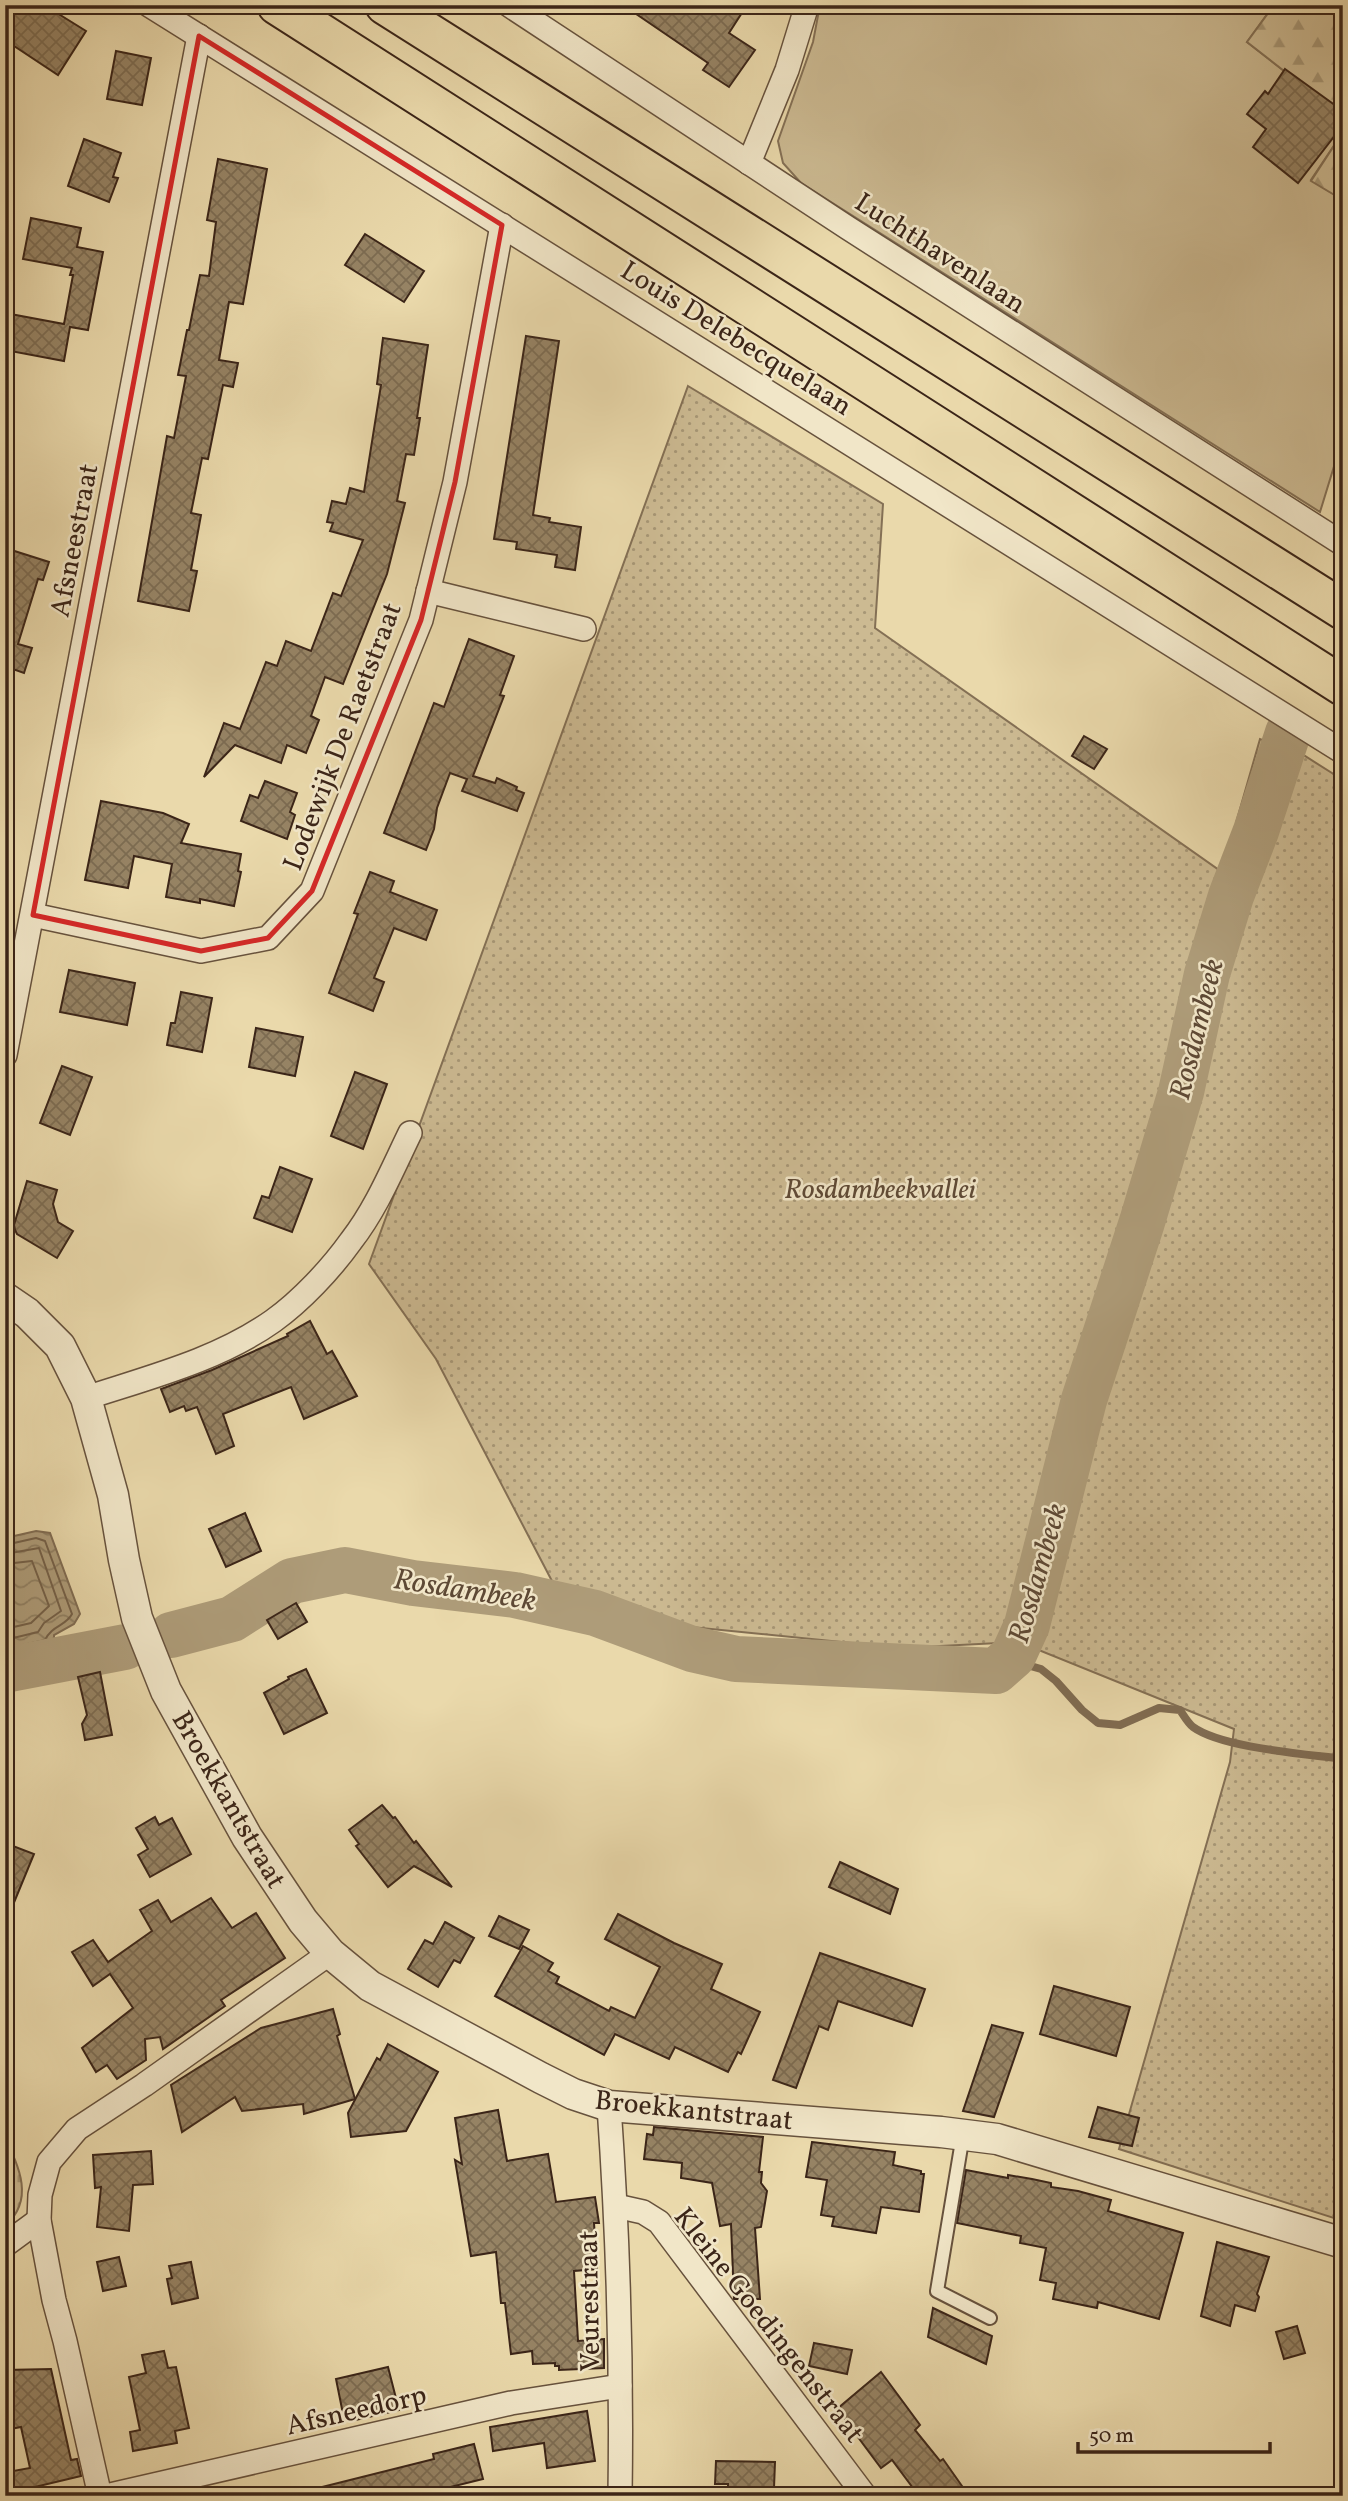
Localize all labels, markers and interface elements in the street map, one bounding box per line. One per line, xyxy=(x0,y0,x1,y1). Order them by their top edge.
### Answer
street label: Luchthavenlaan xyxy=(846,184,1033,324)
street label: Louis Delebecquelaan xyxy=(612,252,859,426)
street label: Afsneestraat xyxy=(41,460,109,620)
street label: Lodewijk De Raetstraat xyxy=(274,597,412,877)
water label: Rosdambeek xyxy=(1160,955,1236,1104)
park label: Rosdambeekvallei xyxy=(784,1171,977,1210)
water label: Rosdambeek xyxy=(999,1499,1079,1648)
water label: Rosdambeek xyxy=(390,1559,539,1623)
street label: Broekkantstraat xyxy=(161,1704,295,1896)
street label: Broekkantstraat xyxy=(593,2082,795,2141)
street label: Kleine Goedingenstraat xyxy=(664,2200,872,2452)
street label: Veurestraat xyxy=(570,2230,611,2372)
street label: Afsneedorp xyxy=(283,2376,431,2447)
scale bar xyxy=(1078,2410,1271,2454)
text: 50 m xyxy=(1089,2422,1134,2451)

